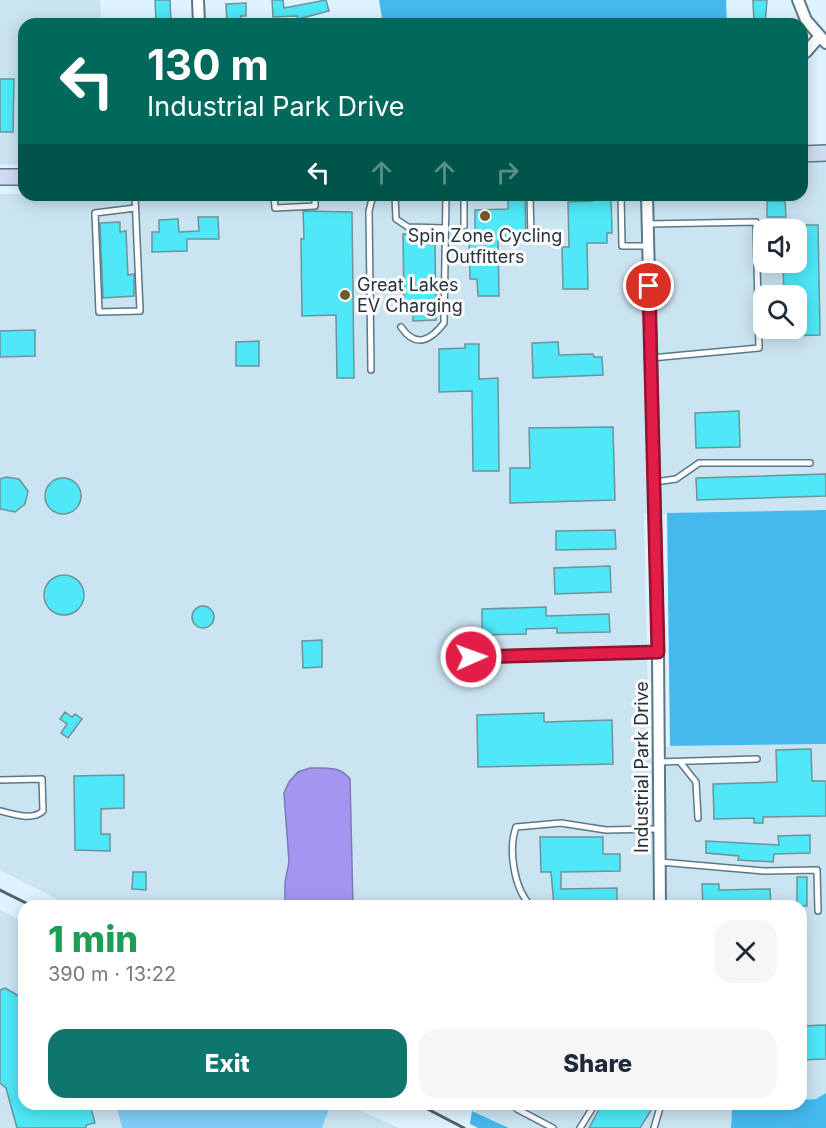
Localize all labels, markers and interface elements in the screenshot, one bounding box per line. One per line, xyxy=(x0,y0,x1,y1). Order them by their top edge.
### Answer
text: 130 m xyxy=(147,39,269,90)
icon: left xyxy=(48,42,126,120)
text: Industrial Park Drive xyxy=(147,90,405,123)
icon: left xyxy=(302,156,335,189)
icon: ahead xyxy=(365,156,398,189)
icon: ahead xyxy=(428,156,461,189)
icon: right xyxy=(491,156,524,189)
marker: Spin Zone Cycling Outfitters xyxy=(478,209,492,223)
map controls xyxy=(753,219,807,339)
button: sound xyxy=(753,219,807,273)
place label: Spin Zone Cycling Outfitters xyxy=(408,225,562,267)
pin xyxy=(623,260,674,311)
icon: arrive xyxy=(632,269,665,302)
place label: Great Lakes EV Charging xyxy=(357,274,463,316)
button: search xyxy=(753,285,807,339)
marker: Great Lakes EV Charging xyxy=(338,288,352,302)
position arrow xyxy=(439,625,503,689)
street label: Industrial Park Drive xyxy=(631,681,652,853)
text: 1 min xyxy=(48,917,138,961)
button: close xyxy=(714,920,777,983)
text: 390 m · 13:22 xyxy=(48,962,176,986)
button: Exit xyxy=(48,1029,407,1098)
button: Share xyxy=(419,1029,777,1098)

